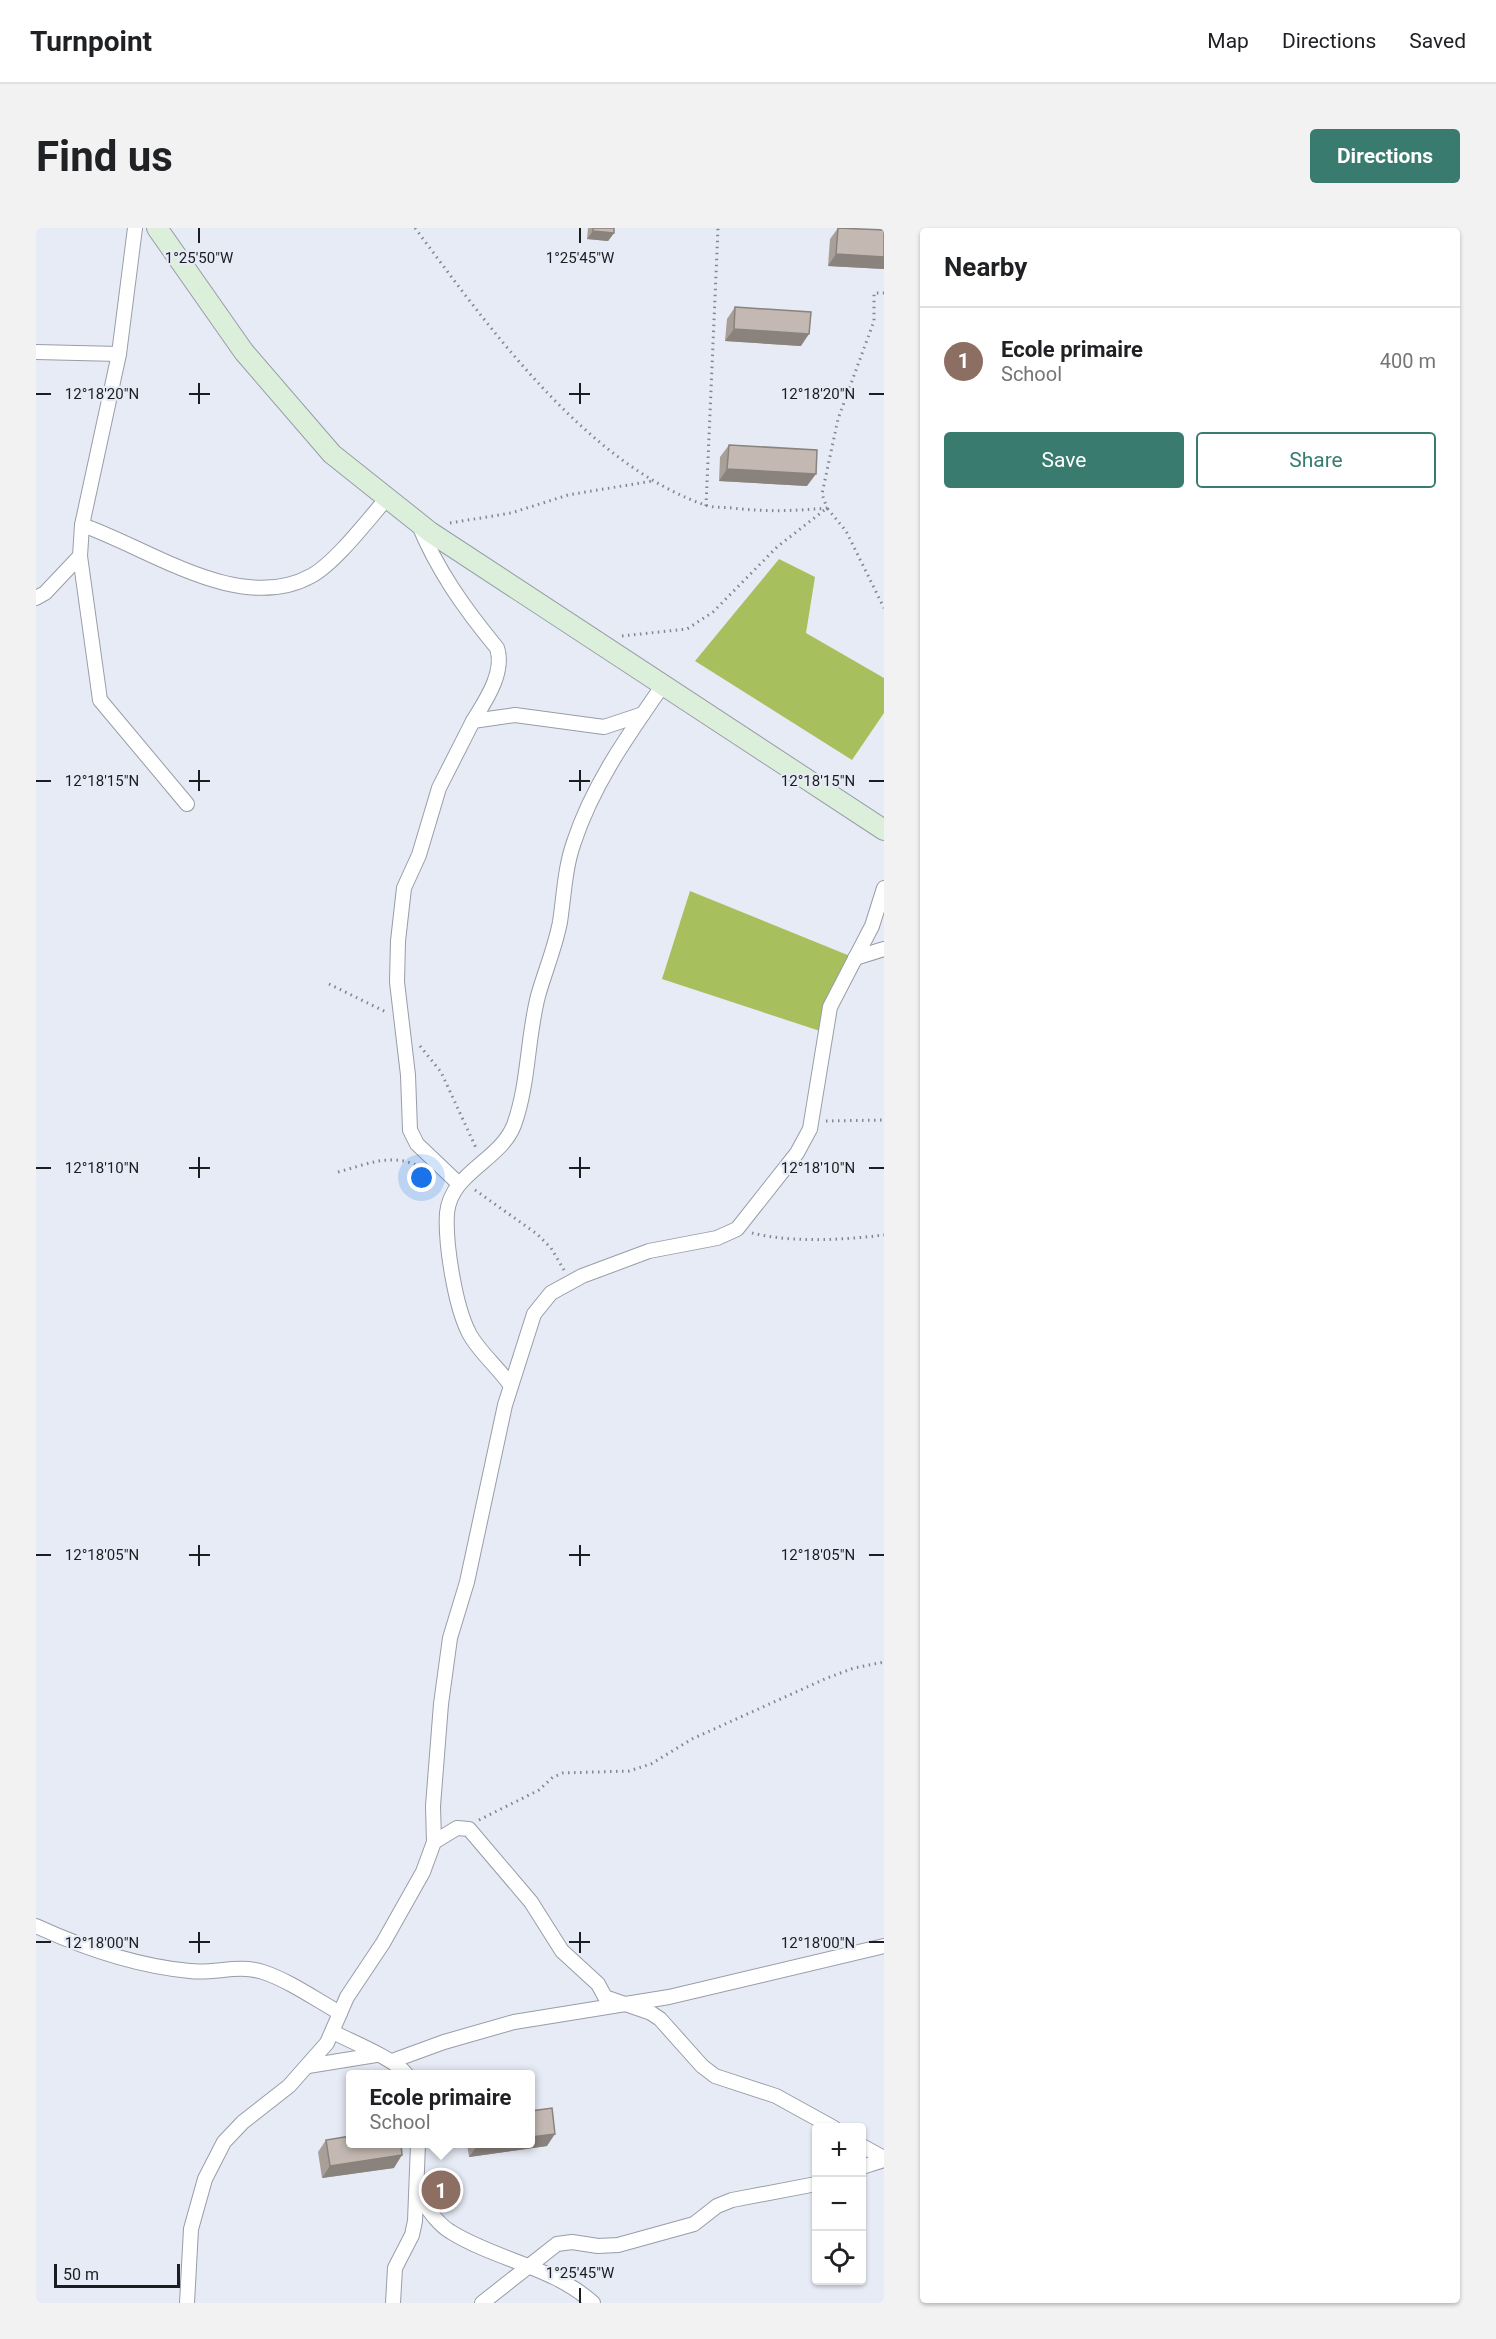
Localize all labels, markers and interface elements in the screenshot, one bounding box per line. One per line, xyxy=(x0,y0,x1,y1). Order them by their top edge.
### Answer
text: Turnpoint xyxy=(30,25,152,58)
text: Map xyxy=(1207,29,1249,53)
text: Directions xyxy=(1282,29,1376,53)
text: Saved xyxy=(1409,29,1466,53)
button: Directions xyxy=(1310,129,1460,183)
text: Find us xyxy=(36,132,173,181)
text: 1°25'50"W xyxy=(165,249,233,267)
text: 1°25'45"W xyxy=(546,249,614,267)
text: Nearby xyxy=(944,252,1027,282)
text: Ecole primaire xyxy=(1001,337,1143,362)
text: 1 xyxy=(958,349,969,373)
text: 400 m xyxy=(1380,349,1436,373)
text: School xyxy=(1001,362,1062,386)
text: 12°18'20"N xyxy=(65,385,139,403)
text: 12°18'20"N xyxy=(781,385,855,403)
button: Save xyxy=(944,432,1184,488)
button: Share xyxy=(1196,432,1436,488)
text: 12°18'15"N xyxy=(65,772,139,790)
text: 12°18'15"N xyxy=(781,772,855,790)
text: 12°18'10"N xyxy=(65,1159,139,1177)
text: 12°18'10"N xyxy=(781,1159,855,1177)
your location xyxy=(407,1163,436,1192)
text: 12°18'05"N xyxy=(65,1546,139,1564)
text: 12°18'05"N xyxy=(781,1546,855,1564)
text: 12°18'00"N xyxy=(65,1934,139,1952)
text: 12°18'00"N xyxy=(781,1934,855,1952)
popup xyxy=(346,2070,535,2148)
text: Ecole primaire xyxy=(370,2085,511,2110)
text: School xyxy=(370,2110,431,2134)
map controls xyxy=(812,2123,866,2285)
button: + xyxy=(812,2123,866,2177)
pin: 1 xyxy=(422,2168,460,2212)
button: − xyxy=(812,2177,866,2231)
button: locate xyxy=(812,2231,866,2285)
scale bar xyxy=(54,2261,180,2288)
text: 1°25'45"W xyxy=(546,2264,614,2282)
text: 50 m xyxy=(63,2265,99,2284)

